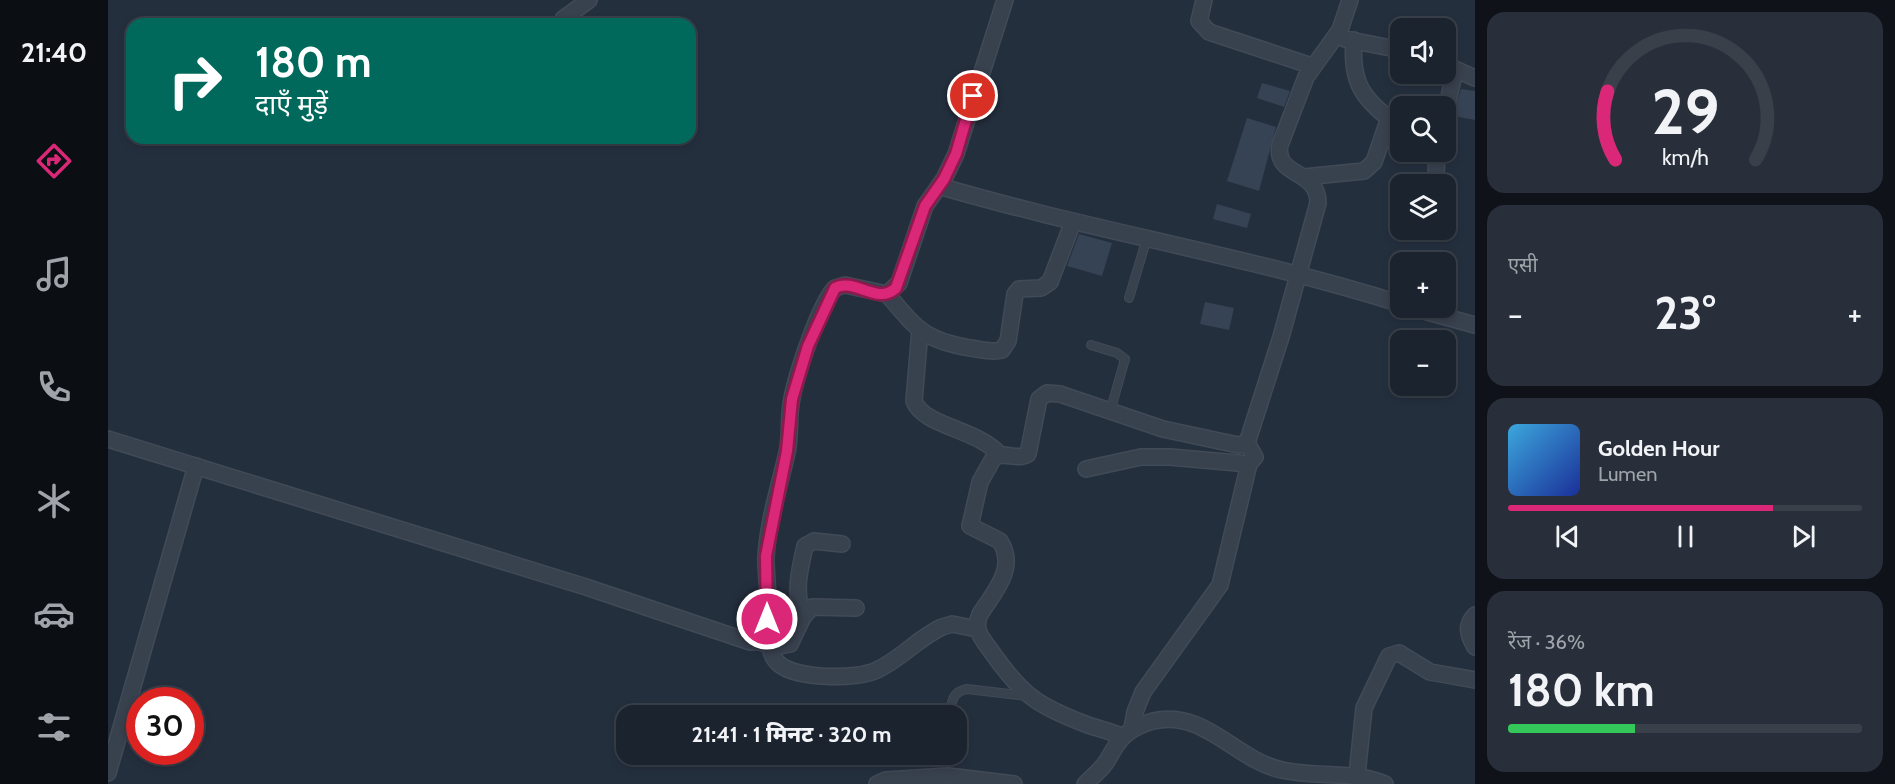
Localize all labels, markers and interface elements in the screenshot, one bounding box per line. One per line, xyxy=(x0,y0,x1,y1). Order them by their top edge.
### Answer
map controls xyxy=(1390,18,1456,396)
button: sound xyxy=(1390,18,1456,84)
text: 21:40 xyxy=(21,36,87,69)
text: 180 m xyxy=(255,36,371,88)
icon: right xyxy=(156,42,234,120)
pin xyxy=(947,70,998,121)
text: 29 xyxy=(1651,74,1719,150)
icon: arrive xyxy=(956,79,989,112)
text: दाएँ मुड़ें xyxy=(255,88,328,121)
button: search xyxy=(1390,96,1456,162)
icon: directions xyxy=(33,140,75,182)
text: km/h xyxy=(1662,144,1708,170)
button: layers xyxy=(1390,174,1456,240)
button: + xyxy=(1390,252,1456,318)
icon: music xyxy=(33,253,75,295)
text: एसी xyxy=(1508,253,1538,277)
text: 23° xyxy=(1654,286,1716,340)
text: − xyxy=(1508,294,1523,334)
text: + xyxy=(1847,294,1862,334)
button: − xyxy=(1390,330,1456,396)
icon: phone xyxy=(33,366,75,408)
text: Golden Hour xyxy=(1598,435,1719,462)
text: Lumen xyxy=(1598,462,1657,486)
icon: climate xyxy=(33,480,75,522)
icon: previous xyxy=(1551,520,1584,553)
icon: pause xyxy=(1669,520,1702,553)
icon: next xyxy=(1787,520,1820,553)
position arrow xyxy=(735,587,799,651)
icon: car xyxy=(33,593,75,635)
text: रेंज · 36% xyxy=(1508,630,1585,654)
text: 180 km xyxy=(1508,663,1655,717)
speed limit sign: 30 xyxy=(126,687,204,765)
icon: filters xyxy=(33,706,75,748)
text: 21:41 · 1 मिनट · 320 m xyxy=(692,721,891,748)

